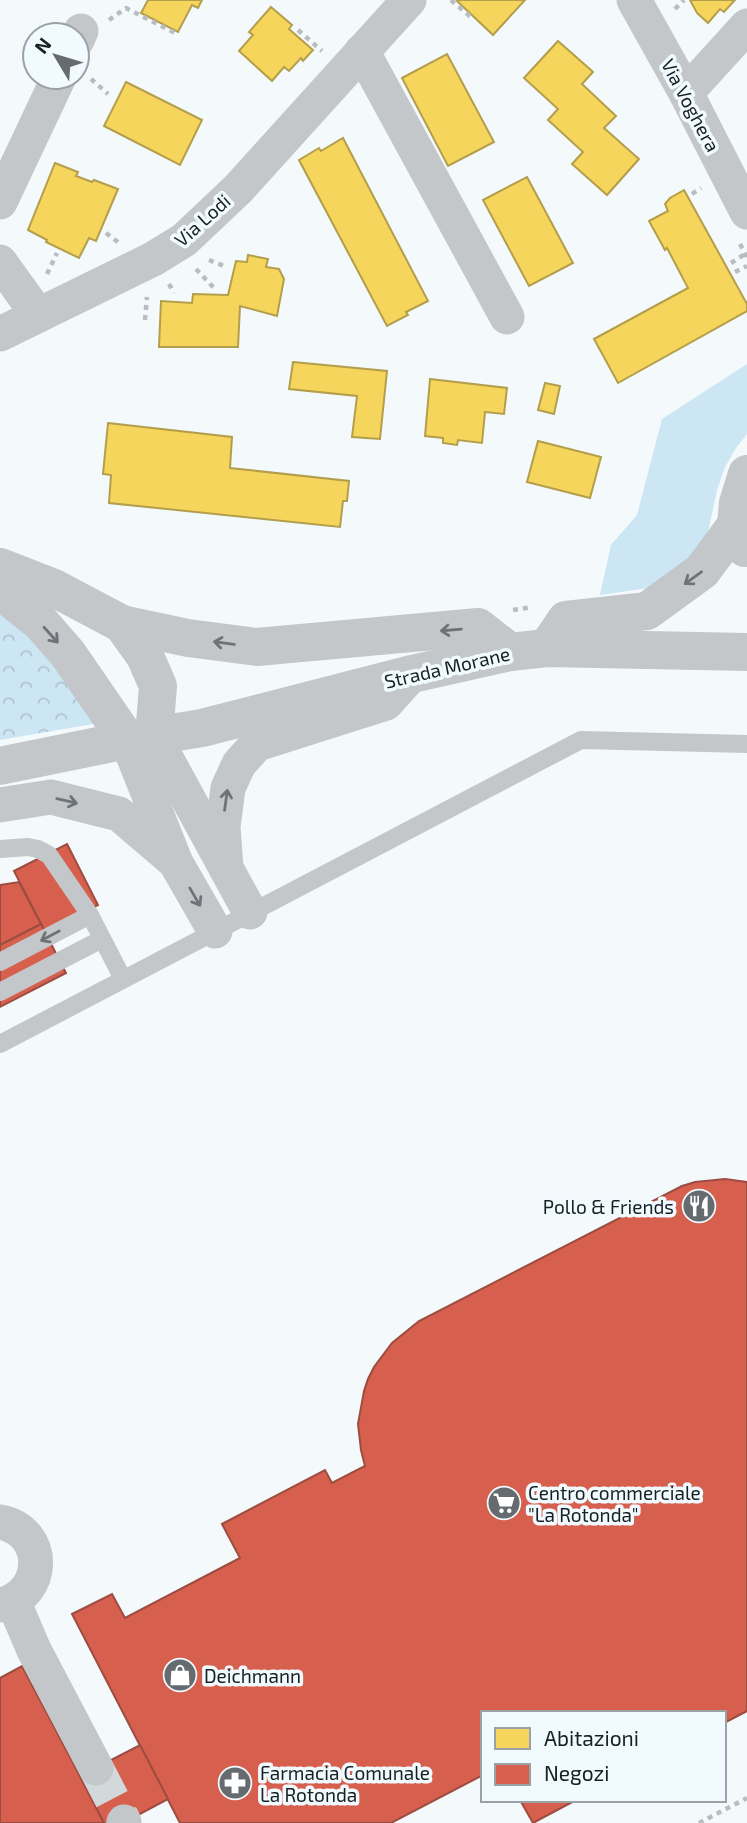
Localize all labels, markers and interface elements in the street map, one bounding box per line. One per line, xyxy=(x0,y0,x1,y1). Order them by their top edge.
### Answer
north arrow xyxy=(21,21,91,91)
text: N xyxy=(29,33,55,58)
street label: Via Voghera xyxy=(657,55,725,155)
street label: Via Lodi xyxy=(169,189,235,251)
one-way arrow xyxy=(684,571,703,585)
one-way arrow xyxy=(440,624,463,637)
one-way arrow xyxy=(43,626,59,644)
one-way arrow xyxy=(213,636,236,649)
street label: Strada Morane xyxy=(382,641,512,693)
one-way arrow xyxy=(220,789,233,812)
one-way arrow xyxy=(55,795,78,808)
one-way arrow xyxy=(188,886,202,906)
one-way arrow xyxy=(40,930,61,944)
restaurant icon: Pollo & Friends xyxy=(680,1187,718,1225)
place label: Pollo & Friends xyxy=(543,1195,674,1218)
place label: Centro commerciale "La Rotonda" xyxy=(528,1481,701,1526)
supermarket icon: Centro commerciale "La Rotonda" xyxy=(485,1484,523,1522)
shop icon: Deichmann xyxy=(161,1656,199,1694)
place label: Deichmann xyxy=(204,1664,301,1687)
legend xyxy=(481,1711,726,1802)
text: Abitazioni xyxy=(544,1725,639,1750)
text: Negozi xyxy=(544,1760,610,1785)
place label: Farmacia Comunale La Rotonda xyxy=(260,1761,430,1806)
pharmacy icon: Farmacia Comunale La Rotonda xyxy=(216,1764,254,1802)

